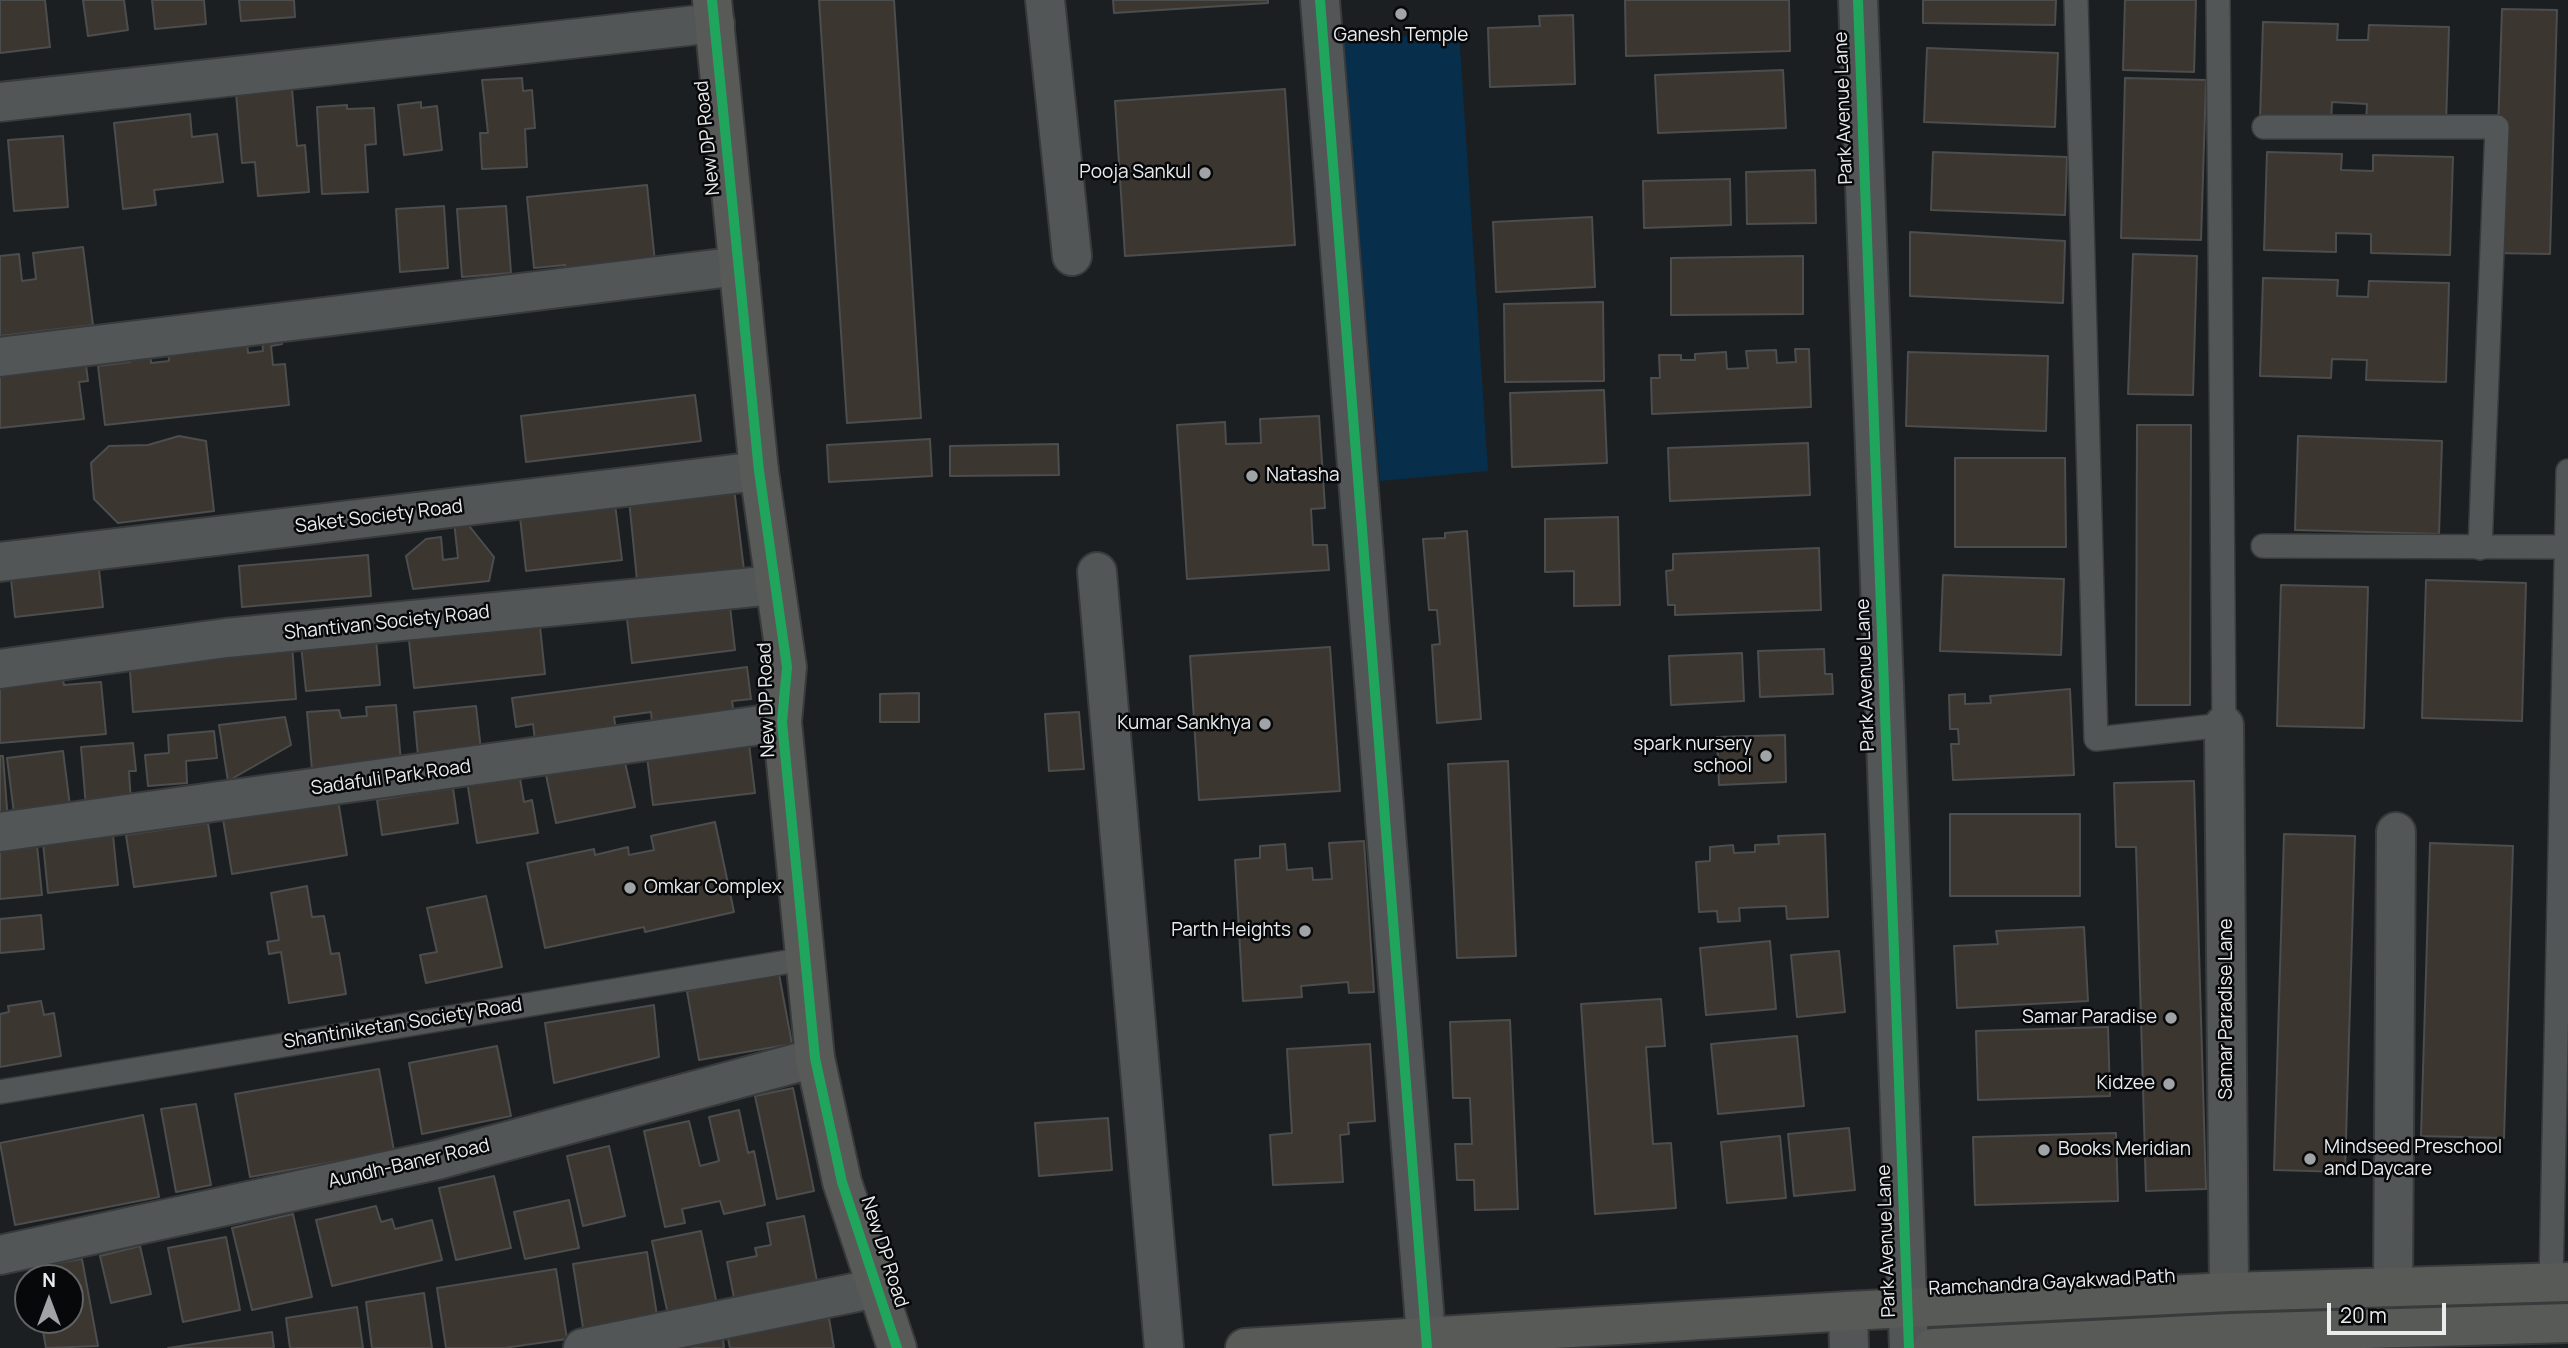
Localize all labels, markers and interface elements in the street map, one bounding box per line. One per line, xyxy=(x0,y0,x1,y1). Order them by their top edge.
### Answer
marker: Ganesh Temple xyxy=(1393,6,1409,22)
place label: Ganesh Temple xyxy=(1334,25,1468,47)
street label: Park Avenue Lane xyxy=(1830,31,1858,185)
street label: New DP Road xyxy=(691,80,725,196)
place label: Pooja Sankul xyxy=(1079,162,1191,184)
marker: Pooja Sankul xyxy=(1197,165,1213,181)
place label: Natasha xyxy=(1266,465,1340,487)
marker: Natasha xyxy=(1244,468,1260,484)
street label: Saket Society Road xyxy=(294,495,464,539)
street label: Park Avenue Lane xyxy=(1852,598,1880,752)
street label: Shantivan Society Road xyxy=(283,601,491,645)
street label: New DP Road xyxy=(754,642,780,758)
place label: Kumar Sankhya xyxy=(1117,713,1251,735)
marker: Kumar Sankhya xyxy=(1257,716,1273,732)
place label: spark nursery school xyxy=(1633,734,1752,778)
marker: spark nursery school xyxy=(1758,748,1774,764)
street label: Sadafuli Park Road xyxy=(309,755,473,801)
place label: Omkar Complex xyxy=(644,877,782,899)
marker: Omkar Complex xyxy=(622,880,638,896)
street label: Samar Paradise Lane xyxy=(2216,918,2238,1100)
place label: Parth Heights xyxy=(1171,920,1291,942)
marker: Parth Heights xyxy=(1297,923,1313,939)
street label: Shantiniketan Society Road xyxy=(282,994,524,1054)
place label: Samar Paradise xyxy=(2022,1007,2157,1029)
marker: Samar Paradise xyxy=(2163,1010,2179,1026)
place label: Kidzee xyxy=(2097,1073,2155,1095)
marker: Kidzee xyxy=(2161,1076,2177,1092)
street label: Aundh-Baner Road xyxy=(326,1134,492,1194)
place label: Mindseed Preschool and Daycare xyxy=(2324,1137,2502,1181)
place label: Books Meridian xyxy=(2058,1139,2191,1161)
marker: Books Meridian xyxy=(2036,1142,2052,1158)
marker: Mindseed Preschool and Daycare xyxy=(2302,1151,2318,1167)
street label: Park Avenue Lane xyxy=(1873,1164,1901,1318)
street label: New DP Road xyxy=(855,1194,913,1310)
north arrow xyxy=(14,1264,84,1334)
street label: Ramchandra Gayakwad Path xyxy=(1928,1265,2176,1301)
text: N xyxy=(42,1267,56,1293)
scale bar xyxy=(2330,1288,2449,1332)
text: 20 m xyxy=(2340,1301,2387,1329)

